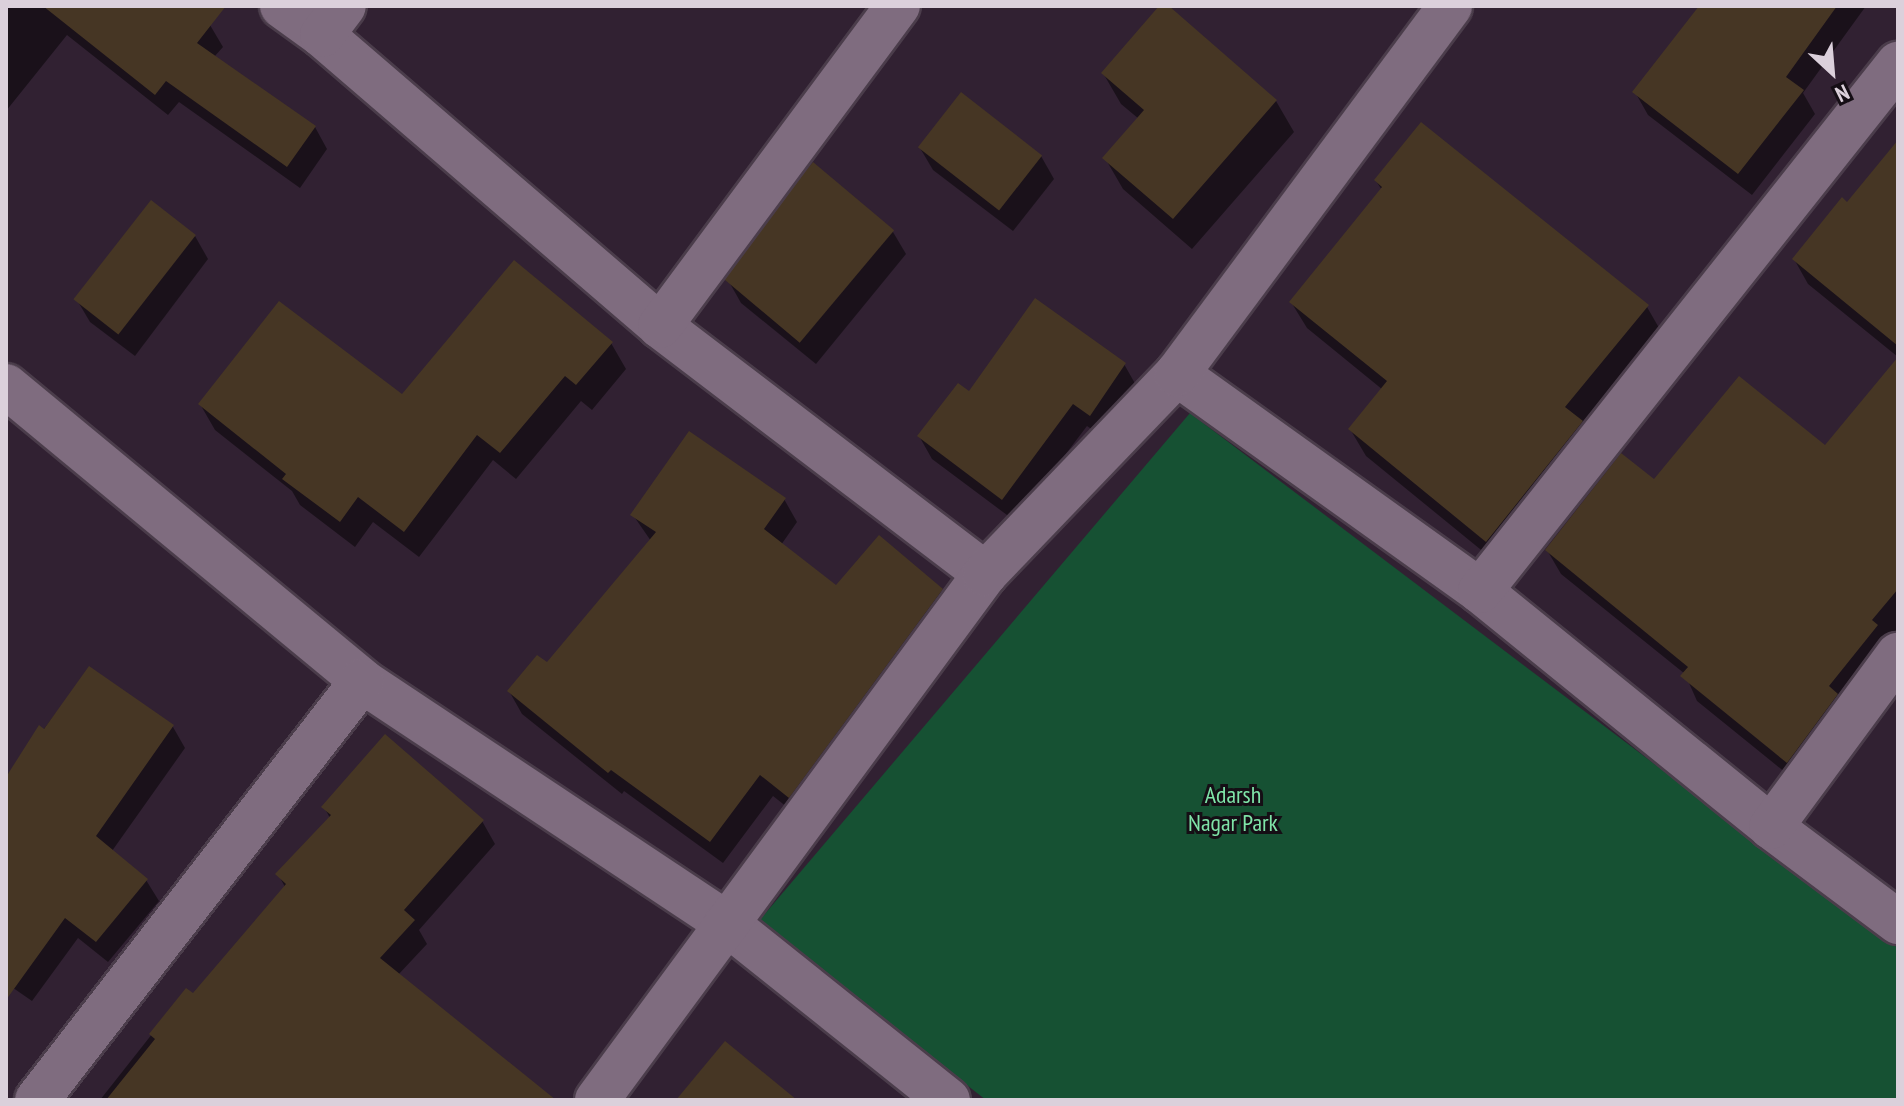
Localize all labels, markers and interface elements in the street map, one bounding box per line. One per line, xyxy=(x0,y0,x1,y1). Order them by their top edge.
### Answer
north arrow xyxy=(1792,32,1872,112)
text: N xyxy=(1831,78,1854,109)
park label: Adarsh Nagar Park xyxy=(1188,781,1278,837)

